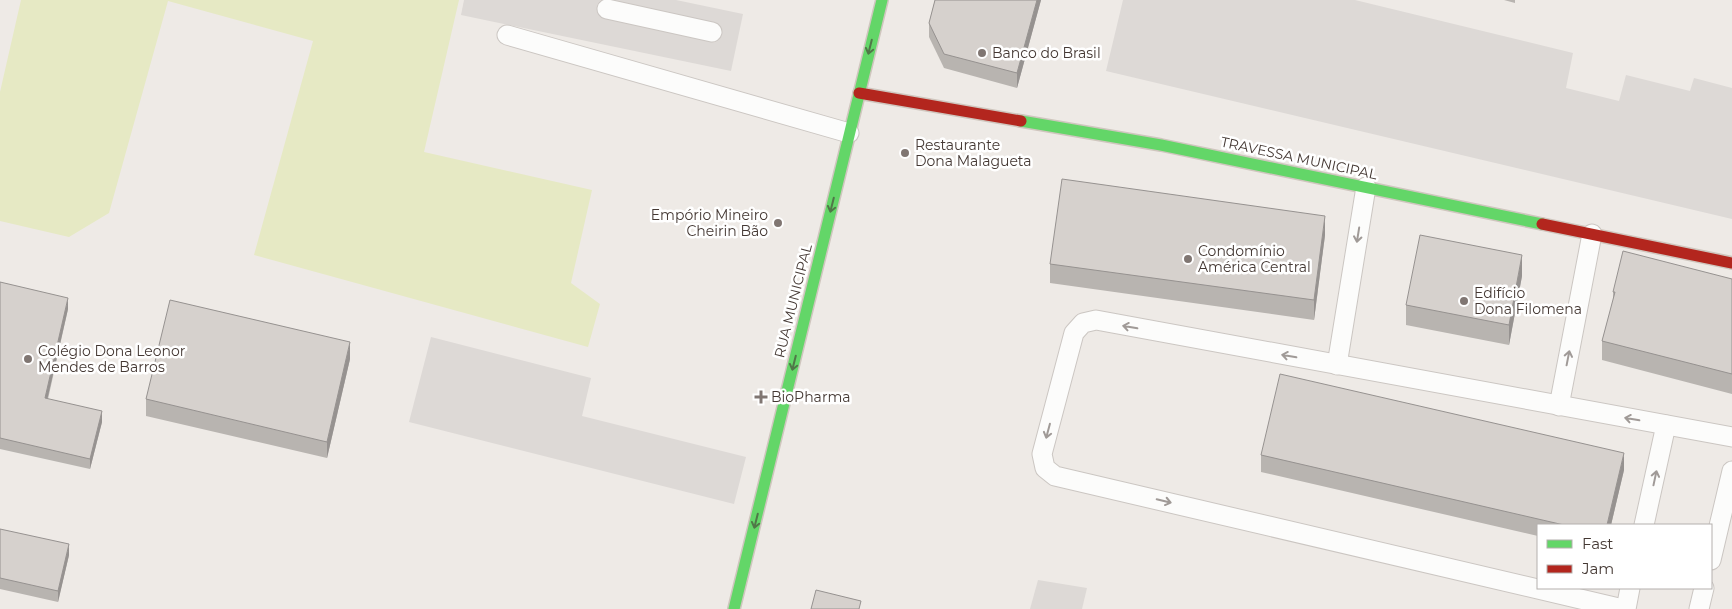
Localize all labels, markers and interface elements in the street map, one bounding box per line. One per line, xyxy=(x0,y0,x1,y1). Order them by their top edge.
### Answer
one-way arrow xyxy=(865,39,874,55)
place label: Banco do Brasil xyxy=(992,44,1101,62)
marker: Banco do Brasil xyxy=(976,47,988,59)
street label: TRAVESSA MUNICIPAL xyxy=(1219,133,1380,184)
place label: Restaurante Dona Malagueta xyxy=(915,136,1032,170)
marker: Restaurante Dona Malagueta xyxy=(899,147,911,159)
one-way arrow xyxy=(827,197,836,213)
place label: Empório Mineiro Cheirin Bão xyxy=(651,206,768,240)
marker: Empório Mineiro Cheirin Bão xyxy=(772,217,784,229)
one-way arrow xyxy=(1353,227,1363,243)
street label: RUA MUNICIPAL xyxy=(770,242,816,360)
place label: Condomínio América Central xyxy=(1198,242,1311,276)
marker: Condomínio América Central xyxy=(1182,253,1194,265)
place label: Edifício Dona Filomena xyxy=(1474,284,1582,318)
marker: Edifício Dona Filomena xyxy=(1458,295,1470,307)
one-way arrow xyxy=(1122,321,1138,331)
place label: Colégio Dona Leonor Mendes de Barros xyxy=(38,342,186,376)
one-way arrow xyxy=(1564,350,1573,366)
one-way arrow xyxy=(1282,351,1298,361)
marker: Colégio Dona Leonor Mendes de Barros xyxy=(22,353,34,365)
one-way arrow xyxy=(789,355,798,371)
place label: BioPharma xyxy=(771,388,851,406)
marker: BioPharma xyxy=(755,391,767,403)
one-way arrow xyxy=(1625,414,1641,423)
one-way arrow xyxy=(1043,423,1052,439)
one-way arrow xyxy=(1651,470,1660,486)
one-way arrow xyxy=(1156,497,1172,506)
one-way arrow xyxy=(751,513,760,529)
legend xyxy=(1537,524,1712,589)
text: Fast xyxy=(1582,534,1613,553)
text: Jam xyxy=(1581,559,1614,578)

